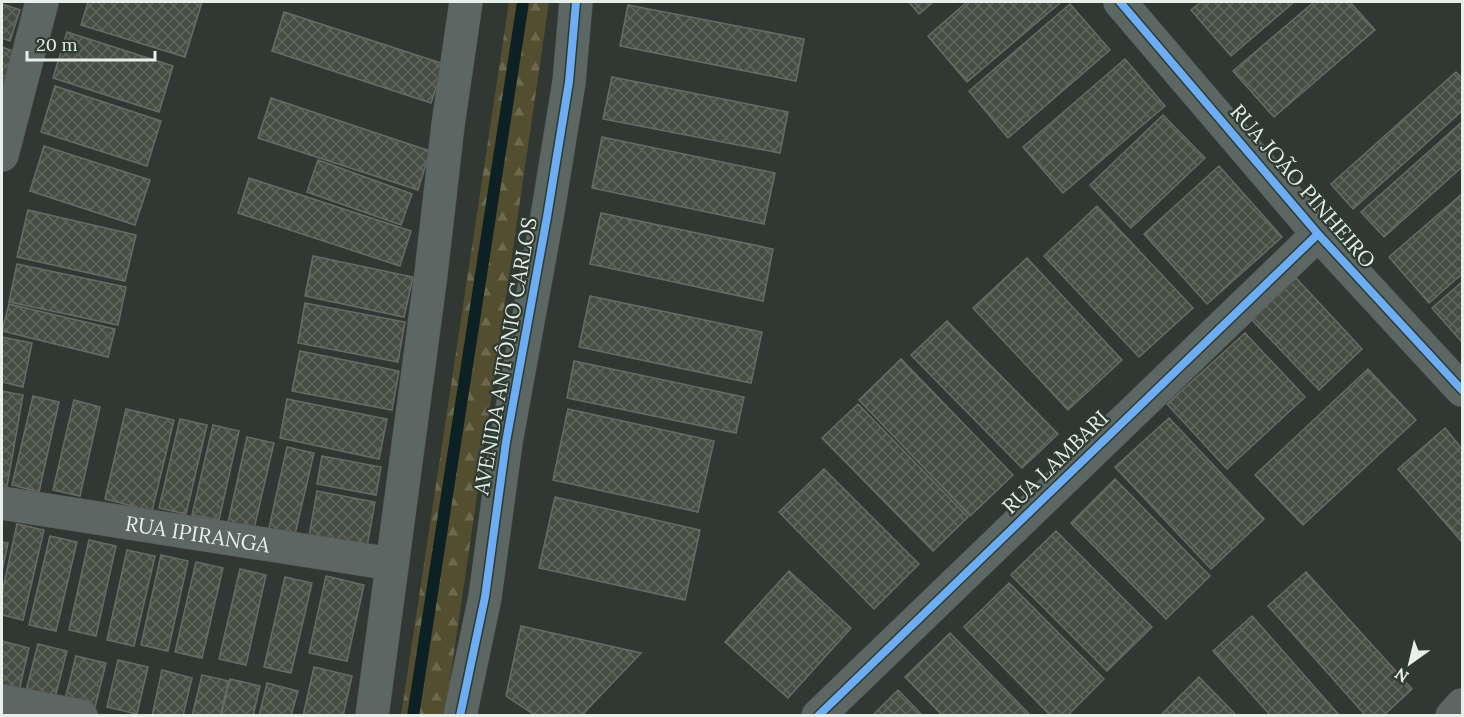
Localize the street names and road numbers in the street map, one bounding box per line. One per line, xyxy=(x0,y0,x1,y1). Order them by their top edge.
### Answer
street label: RUA JOÃO PINHEIRO xyxy=(1224,99,1382,273)
street label: AVENIDA ANTÔNIO CARLOS xyxy=(467,215,543,498)
street label: RUA LAMBARI xyxy=(996,404,1114,520)
street label: RUA IPIRANGA xyxy=(123,509,273,558)

